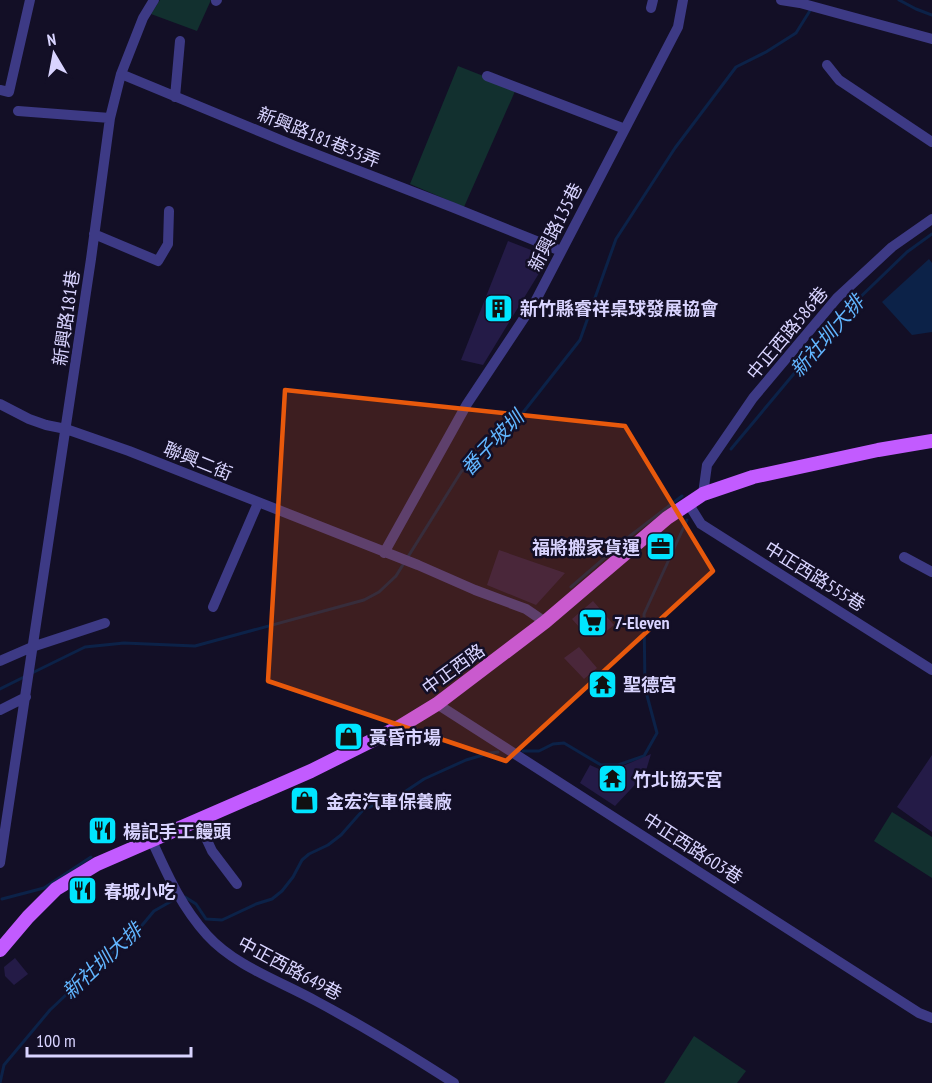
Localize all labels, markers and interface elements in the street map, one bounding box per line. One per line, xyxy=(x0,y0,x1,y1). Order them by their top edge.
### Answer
north arrow xyxy=(24,24,84,84)
text: N xyxy=(45,29,57,50)
street label: 新興路181巷33弄 xyxy=(254,102,384,172)
street label: 新興路135巷 xyxy=(523,179,587,275)
street label: 新興路181巷 xyxy=(48,269,84,367)
street label: 中正西路586巷 xyxy=(741,282,833,384)
water label: 新社圳大排 xyxy=(784,287,872,382)
building icon: 新竹縣睿祥桌球發展協會 xyxy=(483,292,515,324)
place label: 新竹縣睿祥桌球發展協會 xyxy=(520,297,719,320)
water label: 番子坡圳 xyxy=(455,403,531,481)
street label: 聯興二街 xyxy=(160,437,236,485)
office icon: 福將搬家貨運 xyxy=(645,531,677,563)
place label: 福將搬家貨運 xyxy=(532,536,640,559)
street label: 中正西路555巷 xyxy=(760,536,870,616)
supermarket icon: 7-Eleven xyxy=(577,606,609,638)
place label: 7-Eleven xyxy=(614,611,670,634)
street label: 中正西路 xyxy=(417,639,489,699)
temple icon: 聖德宮 xyxy=(586,668,618,700)
place label: 聖德宮 xyxy=(623,673,677,696)
shop icon: 黃昏市場 xyxy=(332,721,364,753)
place label: 黃昏市場 xyxy=(369,726,441,749)
temple icon: 竹北協天宮 xyxy=(596,763,628,795)
place label: 竹北協天宮 xyxy=(633,768,723,791)
shop icon: 金宏汽車保養廠 xyxy=(289,785,321,817)
place label: 金宏汽車保養廠 xyxy=(326,790,452,813)
street label: 中正西路603巷 xyxy=(639,807,747,889)
restaurant icon: 楊記手工饅頭 xyxy=(86,815,118,847)
place label: 楊記手工饅頭 xyxy=(123,820,231,843)
restaurant icon: 春城小吃 xyxy=(67,875,99,907)
place label: 春城小吃 xyxy=(104,880,176,903)
water label: 新社圳大排 xyxy=(57,915,150,1005)
street label: 中正西路649巷 xyxy=(234,931,346,1005)
scale bar xyxy=(27,1020,190,1058)
text: 100 m xyxy=(36,1029,76,1052)

